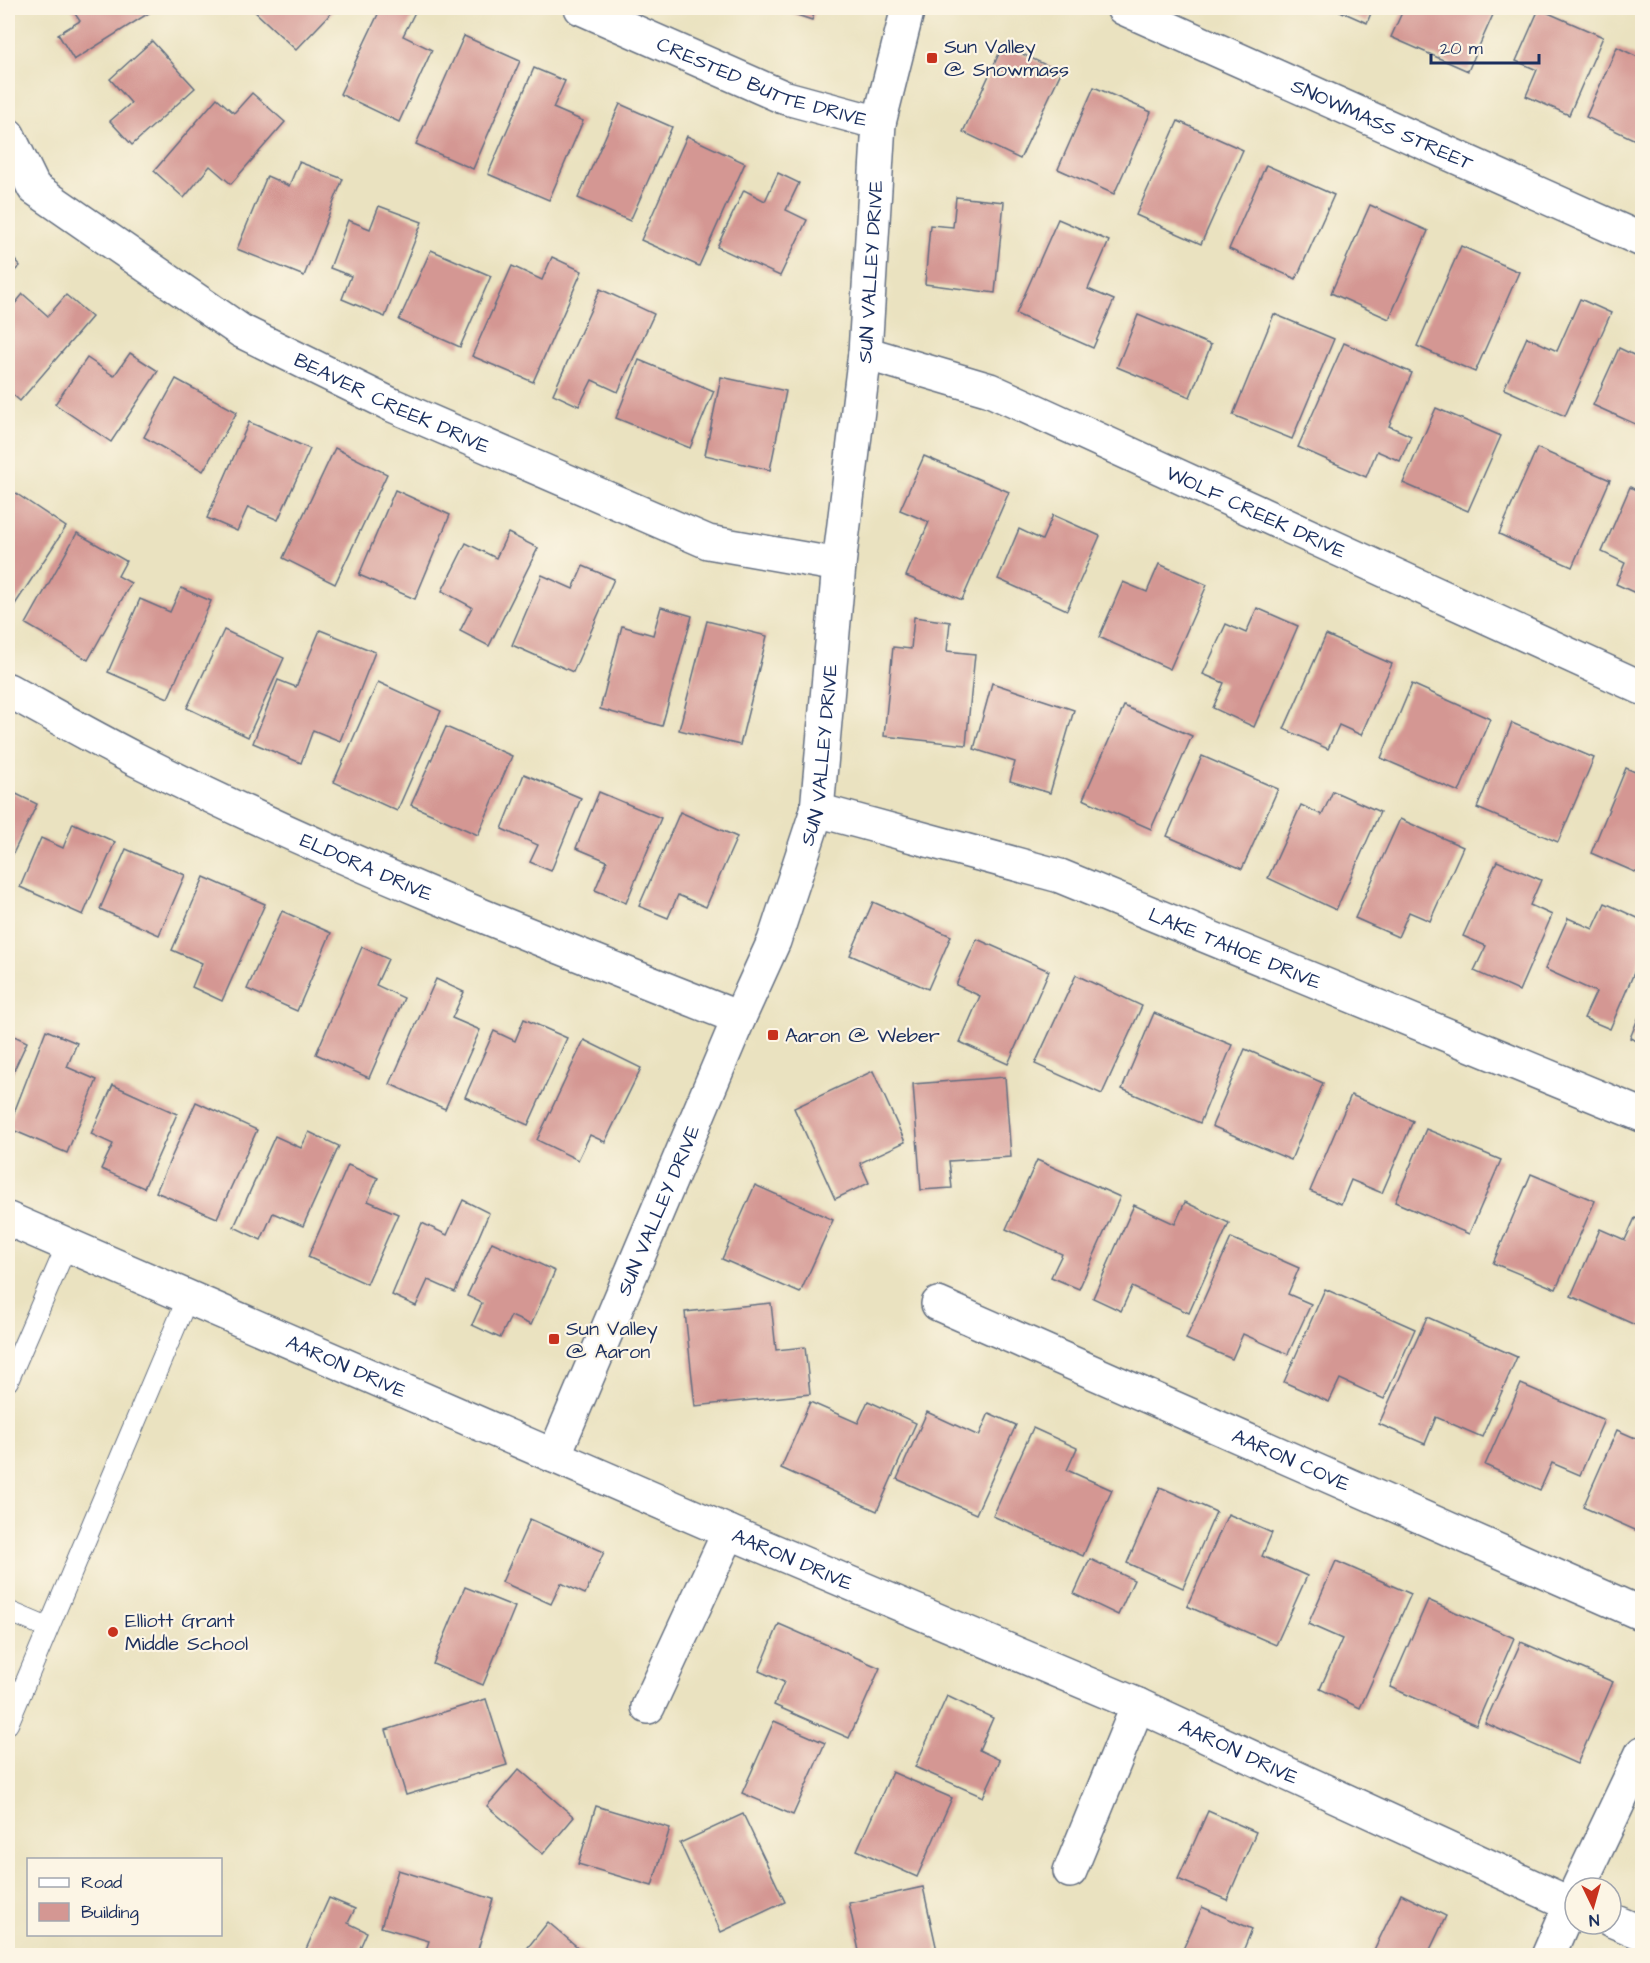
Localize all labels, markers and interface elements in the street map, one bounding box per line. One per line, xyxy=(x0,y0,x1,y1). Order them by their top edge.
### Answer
scale bar xyxy=(1431,27,1539,65)
street label: CRESTED BUTTE DRIVE xyxy=(652,30,870,134)
place label: Sun Valley @ Snowmass xyxy=(944,33,1069,84)
text: 20 m xyxy=(1440,36,1483,61)
marker: Sun Valley @ Snowmass xyxy=(925,51,939,65)
street label: SNOWMASS STREET xyxy=(1286,72,1478,178)
street label: SUN VALLEY DRIVE xyxy=(851,179,890,365)
street label: BEAVER CREEK DRIVE xyxy=(289,346,494,461)
street label: WOLF CREEK DRIVE xyxy=(1161,459,1350,566)
street label: SUN VALLEY DRIVE xyxy=(793,663,845,849)
street label: ELDORA DRIVE xyxy=(296,826,437,909)
street label: LAKE TAHOE DRIVE xyxy=(1144,901,1325,997)
place label: Aaron @ Weber xyxy=(785,1022,940,1050)
marker: Aaron @ Weber xyxy=(766,1028,780,1042)
street label: SUN VALLEY DRIVE xyxy=(610,1121,707,1300)
place label: Sun Valley @ Aaron xyxy=(566,1315,658,1366)
street label: AARON DRIVE xyxy=(282,1328,411,1405)
marker: Sun Valley @ Aaron xyxy=(547,1332,561,1346)
street label: AARON COVE xyxy=(1228,1422,1354,1499)
street label: AARON DRIVE xyxy=(728,1522,857,1598)
place label: Elliott Grant Middle School xyxy=(125,1607,248,1658)
marker: Elliott Grant Middle School xyxy=(106,1625,120,1639)
street label: AARON DRIVE xyxy=(1174,1713,1303,1792)
legend xyxy=(27,1858,222,1936)
text: Road xyxy=(81,1870,122,1895)
north arrow xyxy=(1563,1876,1623,1936)
text: Building xyxy=(81,1900,139,1926)
text: N xyxy=(1588,1909,1600,1931)

